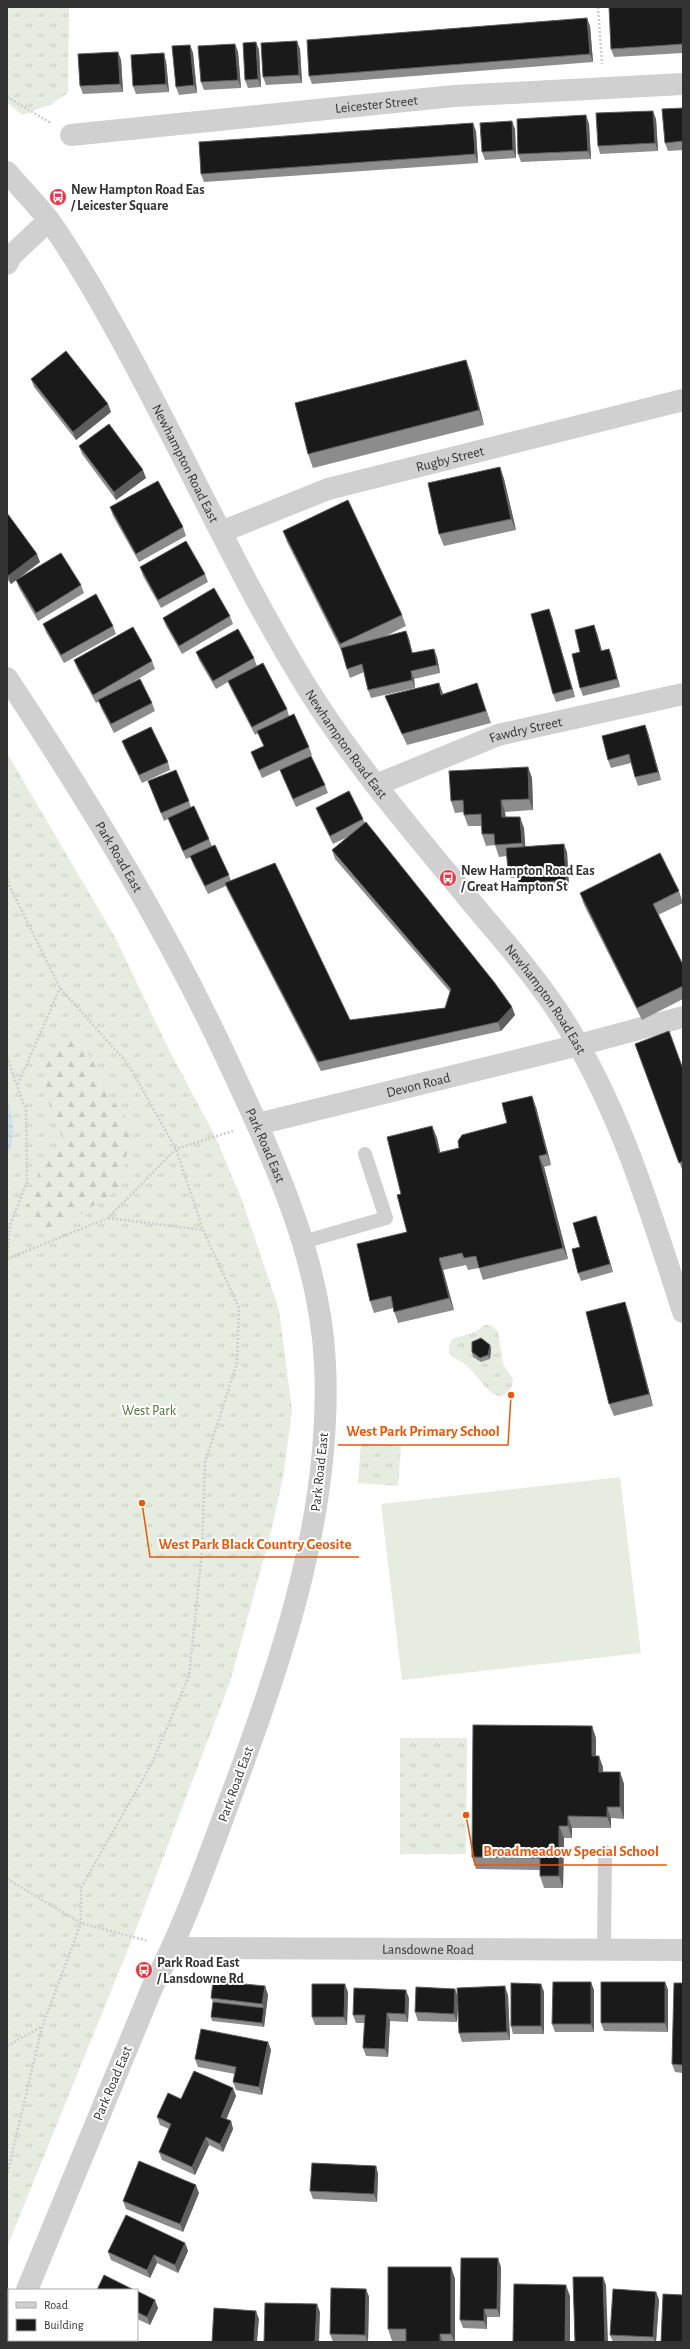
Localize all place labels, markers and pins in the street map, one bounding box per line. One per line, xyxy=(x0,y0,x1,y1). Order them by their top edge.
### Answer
place label: New Hampton Road Eas / Leicester Square xyxy=(70,183,205,213)
bus stop icon: New Hampton Road Eas / Leicester Square xyxy=(48,187,68,207)
place label: New Hampton Road Eas / Great Hampton St xyxy=(460,864,595,894)
bus stop icon: New Hampton Road Eas / Great Hampton St xyxy=(438,868,458,888)
callout: West Park Primary School xyxy=(338,1418,508,1445)
callout: West Park Black Country Geosite xyxy=(150,1530,359,1557)
callout: Broadmeadow Special School xyxy=(475,1838,667,1865)
place label: Park Road East / Lansdowne Rd xyxy=(156,1956,244,1986)
bus stop icon: Park Road East / Lansdowne Rd xyxy=(134,1960,154,1980)

